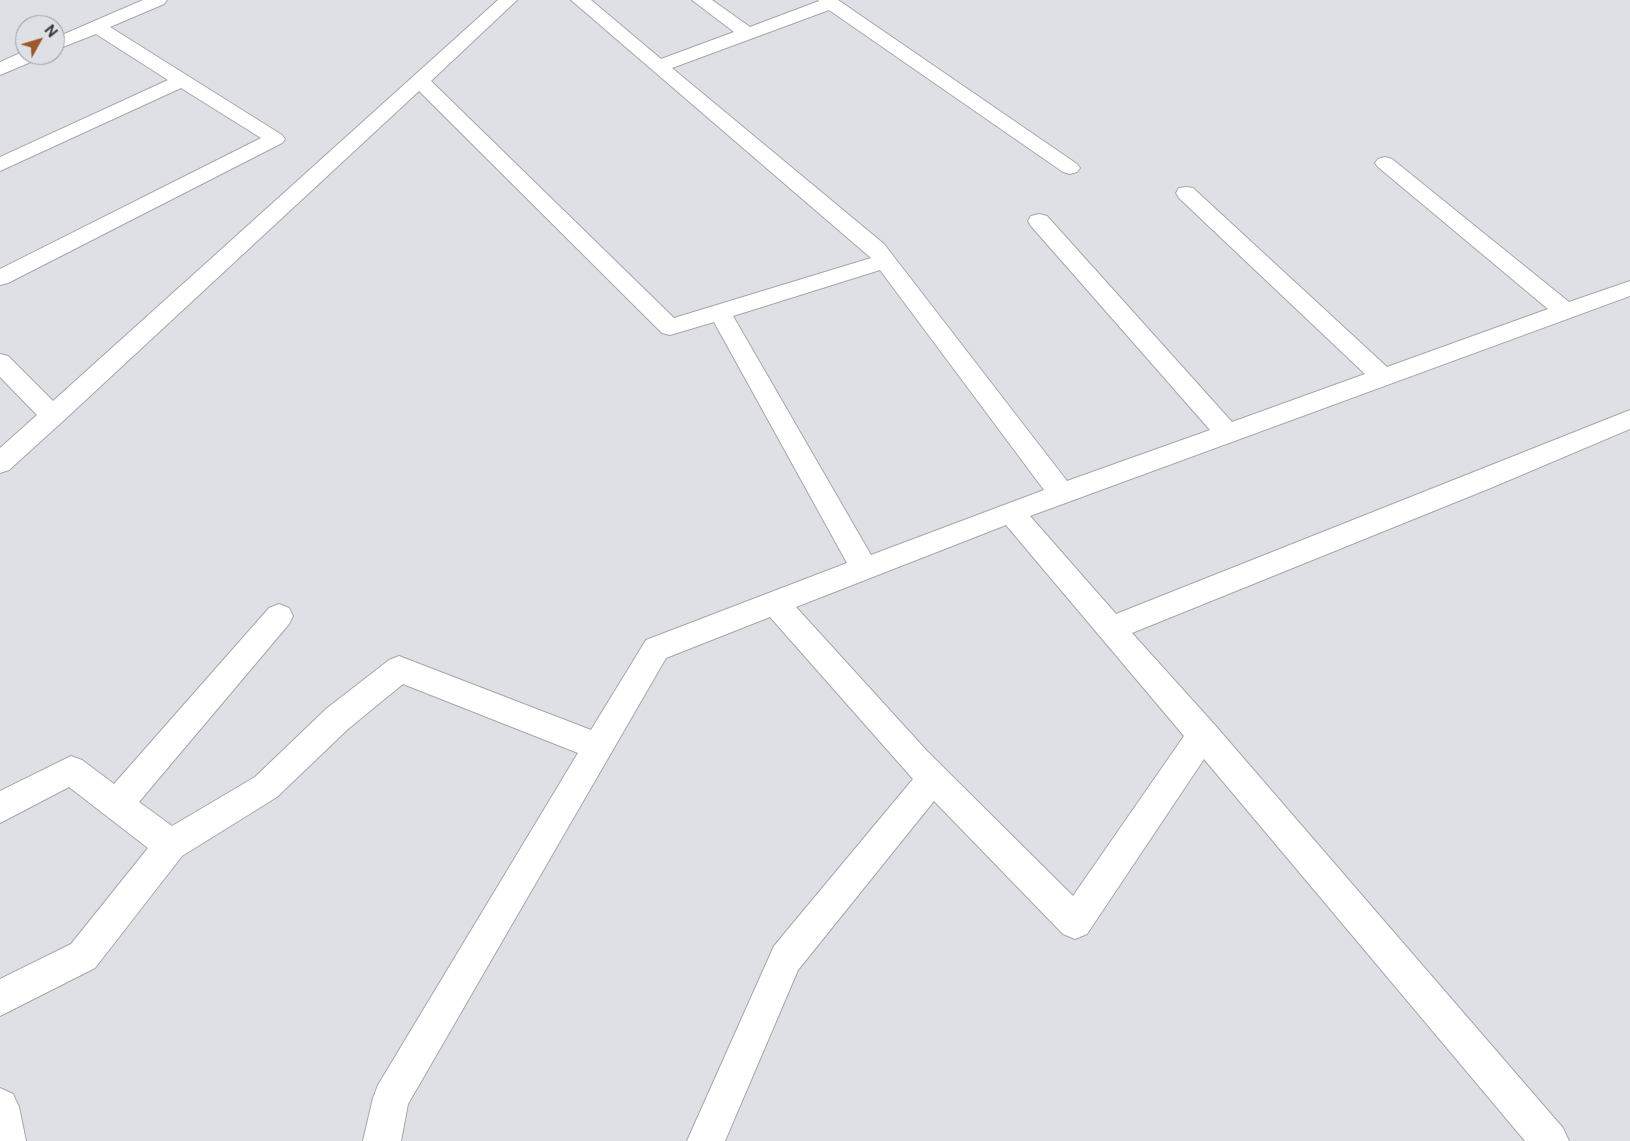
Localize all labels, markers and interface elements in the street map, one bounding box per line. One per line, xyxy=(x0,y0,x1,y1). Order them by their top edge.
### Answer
north arrow xyxy=(15,15,65,65)
text: N xyxy=(41,22,61,40)

